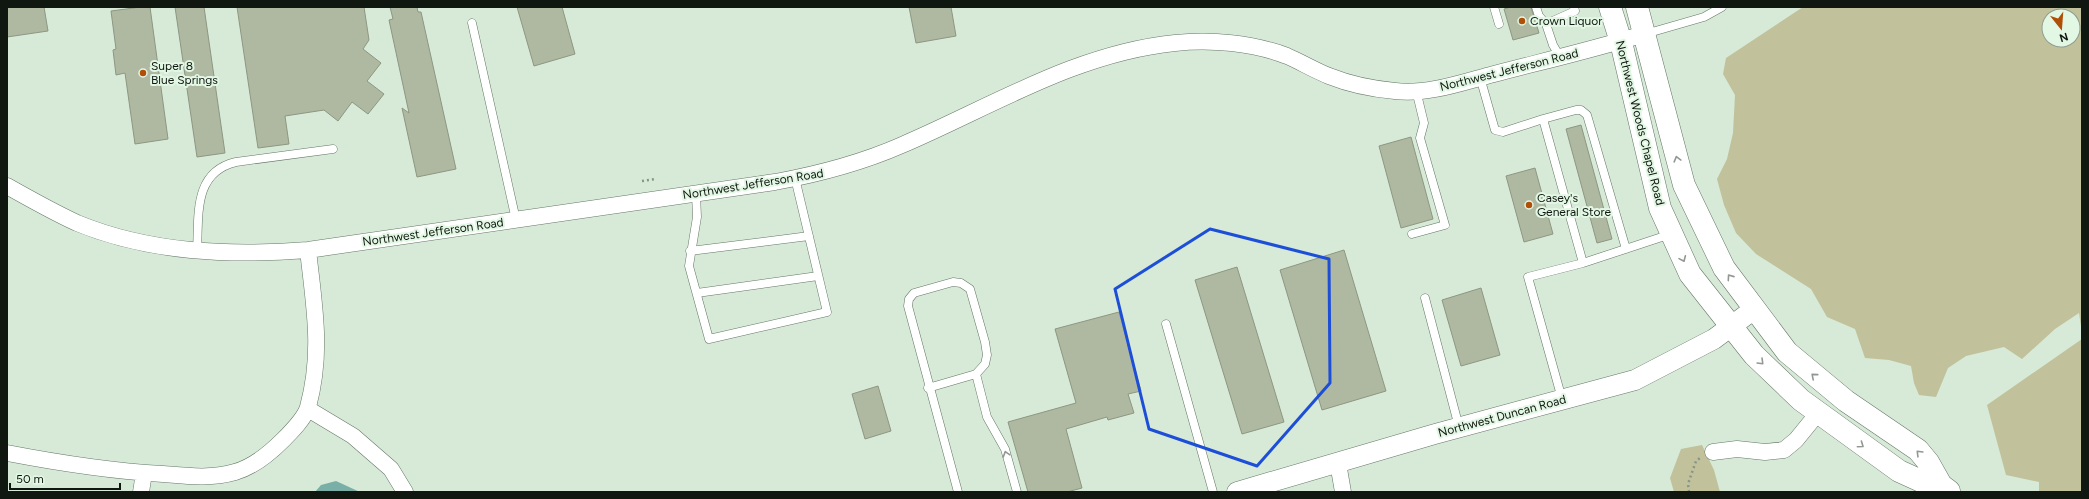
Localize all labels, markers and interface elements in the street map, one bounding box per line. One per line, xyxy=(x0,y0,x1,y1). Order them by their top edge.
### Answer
north arrow xyxy=(2041,8,2081,48)
place label: Crown Liquor xyxy=(1530,14,1602,28)
marker: Crown Liquor xyxy=(1517,16,1527,26)
text: N xyxy=(2058,30,2070,45)
street label: Northwest Woods Chapel Road xyxy=(1613,39,1667,207)
street label: Northwest Jefferson Road xyxy=(1438,46,1580,94)
place label: Super 8 Blue Springs xyxy=(151,59,218,87)
marker: Super 8 Blue Springs xyxy=(138,68,148,78)
one-way arrow xyxy=(1673,156,1682,163)
street label: Northwest Jefferson Road xyxy=(682,166,824,202)
place label: Casey's General Store xyxy=(1537,191,1612,219)
marker: Casey's General Store xyxy=(1524,200,1534,210)
street label: Northwest Jefferson Road xyxy=(362,215,504,249)
one-way arrow xyxy=(1678,254,1686,262)
one-way arrow xyxy=(1728,275,1735,282)
one-way arrow xyxy=(1756,357,1764,365)
one-way arrow xyxy=(1811,374,1819,381)
street label: Northwest Duncan Road xyxy=(1436,392,1568,440)
one-way arrow xyxy=(1857,440,1864,448)
one-way arrow xyxy=(1916,450,1924,457)
one-way arrow xyxy=(1002,451,1011,458)
scale bar xyxy=(10,465,120,491)
text: 50 m xyxy=(16,472,44,486)

